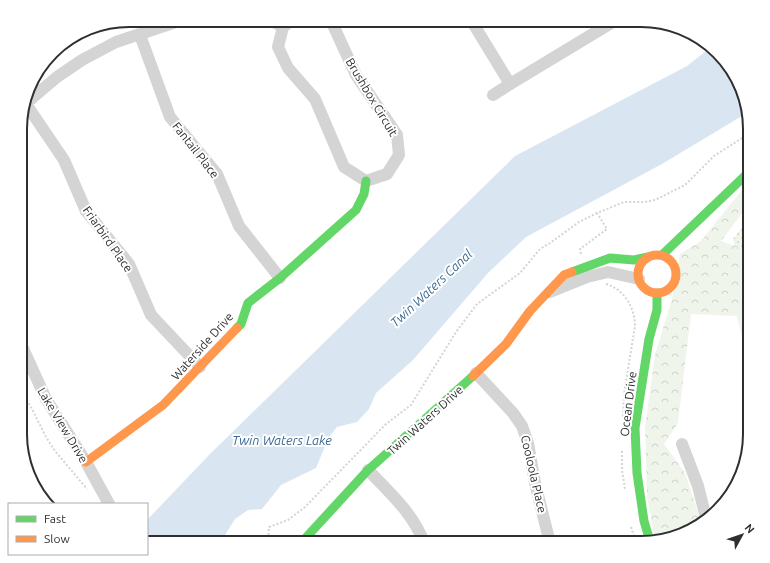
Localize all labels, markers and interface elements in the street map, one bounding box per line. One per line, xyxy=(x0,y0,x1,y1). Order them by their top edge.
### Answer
street label: Brushbox Circuit xyxy=(344,56,401,139)
street label: Fantail Place xyxy=(170,120,222,180)
street label: Friarbird Place xyxy=(81,204,135,274)
water label: Twin Waters Canal xyxy=(387,246,475,330)
street label: Waterside Drive xyxy=(168,310,236,382)
street label: Ocean Drive xyxy=(618,371,638,437)
street label: Twin Waters Drive xyxy=(385,383,465,457)
street label: Lake View Drive xyxy=(35,385,91,465)
water label: Twin Waters Lake xyxy=(232,433,332,447)
street label: Cooloola Place xyxy=(519,434,549,514)
legend xyxy=(8,503,148,555)
text: Fast xyxy=(44,512,66,525)
north arrow xyxy=(722,515,762,555)
text: N xyxy=(742,522,757,536)
text: Slow xyxy=(44,532,70,545)

